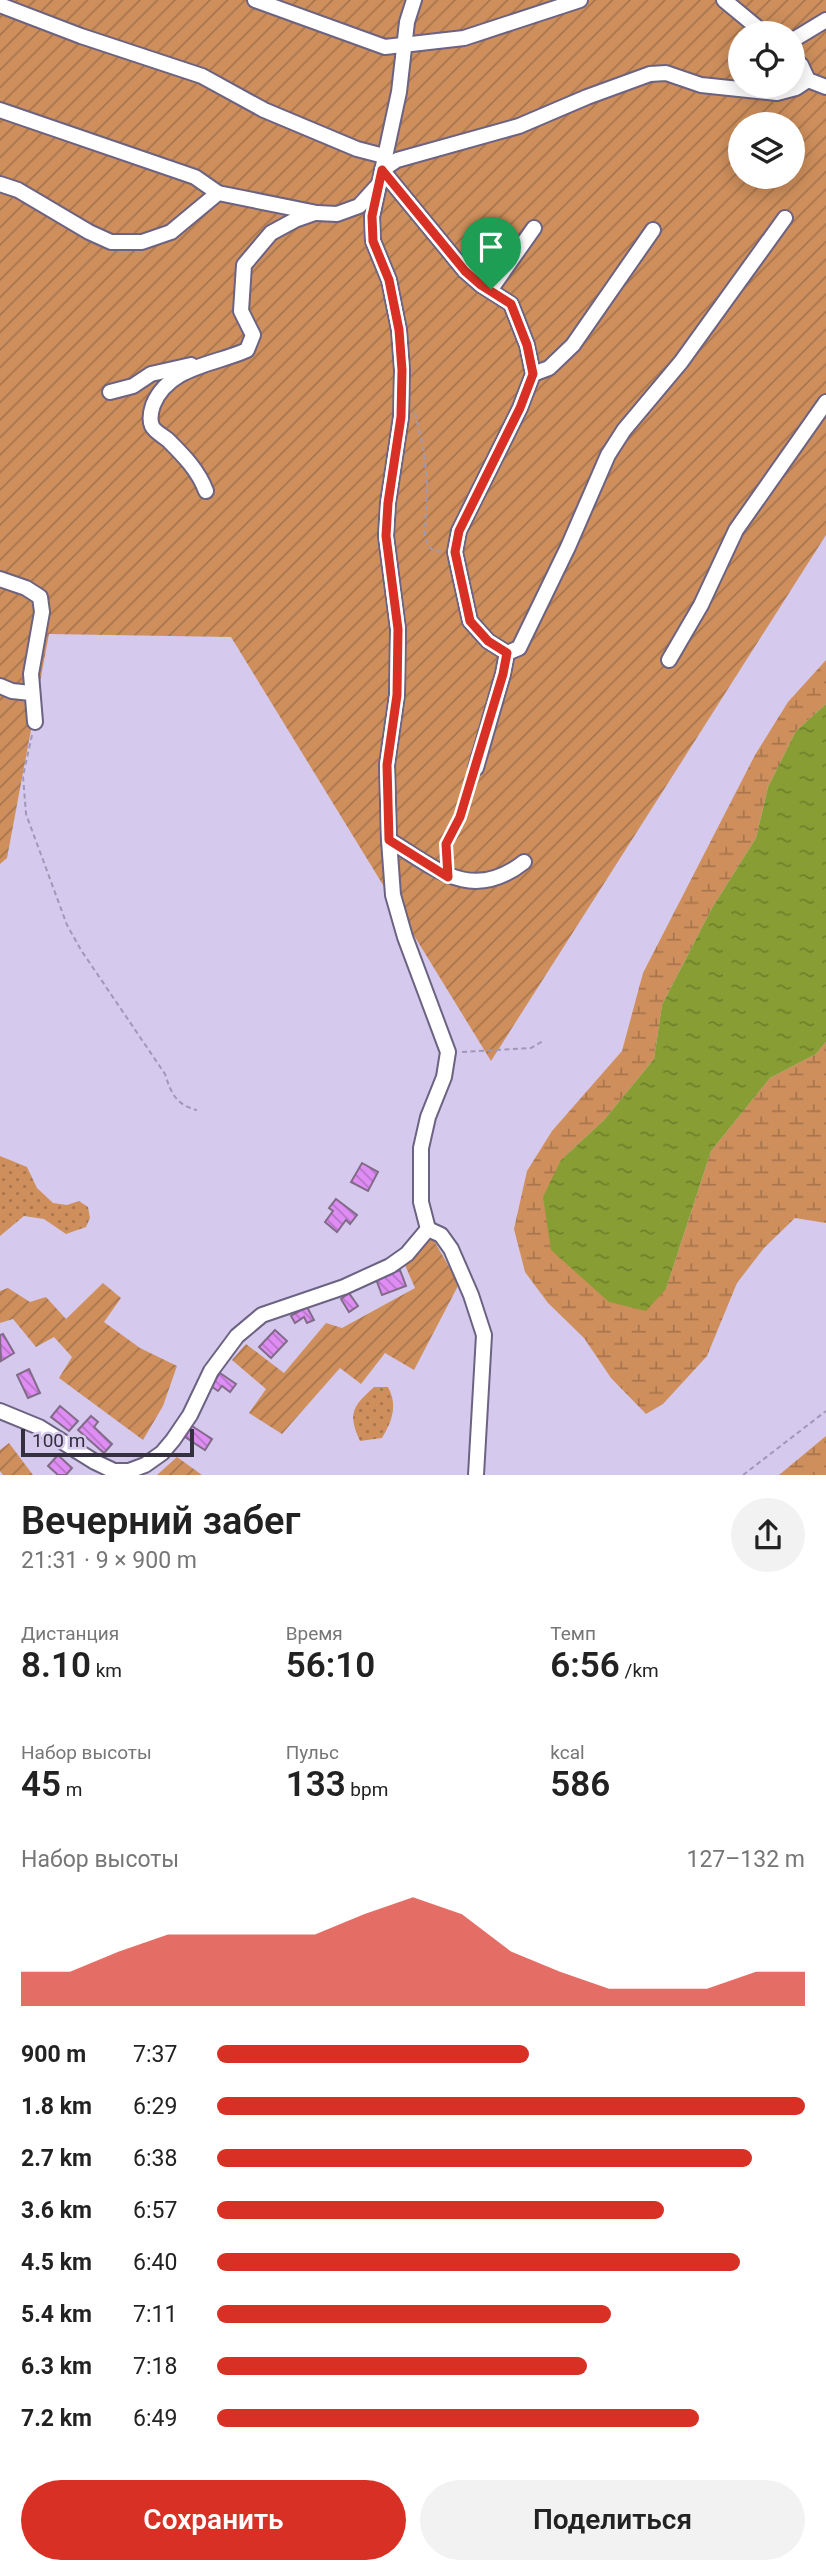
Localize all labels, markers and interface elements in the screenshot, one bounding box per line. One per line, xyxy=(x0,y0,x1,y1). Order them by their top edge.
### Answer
map controls xyxy=(728,21,805,189)
button: locate xyxy=(728,21,805,98)
button: layers xyxy=(728,112,805,189)
pin xyxy=(461,217,521,289)
icon: arrive xyxy=(472,228,510,266)
scale bar xyxy=(21,1426,194,1458)
text: 100 m xyxy=(32,1429,85,1452)
button: share xyxy=(731,1498,805,1572)
text: Вечерний забег xyxy=(21,1499,300,1543)
text: 21:31 · 9 × 900 m xyxy=(21,1547,197,1574)
text: Дистанция xyxy=(21,1622,119,1645)
text: Время xyxy=(286,1622,343,1645)
text: Темп xyxy=(550,1622,596,1645)
text: 8.10 xyxy=(21,1645,91,1686)
text: 56:10 xyxy=(286,1645,375,1686)
text: 6:56 xyxy=(550,1645,620,1686)
text: km xyxy=(91,1659,122,1682)
text: /km xyxy=(620,1659,659,1682)
text: Набор высоты xyxy=(21,1741,152,1764)
text: Пульс xyxy=(286,1741,339,1764)
text: kcal xyxy=(550,1741,585,1764)
text: 45 xyxy=(21,1764,61,1805)
text: 133 xyxy=(286,1764,346,1805)
text: 586 xyxy=(550,1764,610,1805)
text: m xyxy=(61,1778,82,1801)
text: bpm xyxy=(346,1778,388,1801)
text: Набор высоты xyxy=(21,1846,179,1873)
text: 127–132 m xyxy=(686,1846,805,1873)
text: 900 m xyxy=(21,2041,86,2068)
text: 7:37 xyxy=(133,2041,177,2068)
text: 1.8 km xyxy=(21,2093,92,2120)
text: 6:29 xyxy=(133,2093,177,2120)
text: 2.7 km xyxy=(21,2145,92,2172)
text: 6:38 xyxy=(133,2145,177,2172)
text: 3.6 km xyxy=(21,2197,92,2224)
text: 6:57 xyxy=(133,2197,177,2224)
text: 4.5 km xyxy=(21,2249,92,2276)
text: 6:40 xyxy=(133,2249,177,2276)
text: 5.4 km xyxy=(21,2301,92,2328)
text: 7:11 xyxy=(133,2301,177,2328)
text: 6.3 km xyxy=(21,2353,92,2380)
text: 7:18 xyxy=(133,2353,177,2380)
text: 7.2 km xyxy=(21,2405,92,2432)
text: 6:49 xyxy=(133,2405,177,2432)
button: Сохранить xyxy=(21,2480,406,2560)
button: Поделиться xyxy=(420,2480,805,2560)

